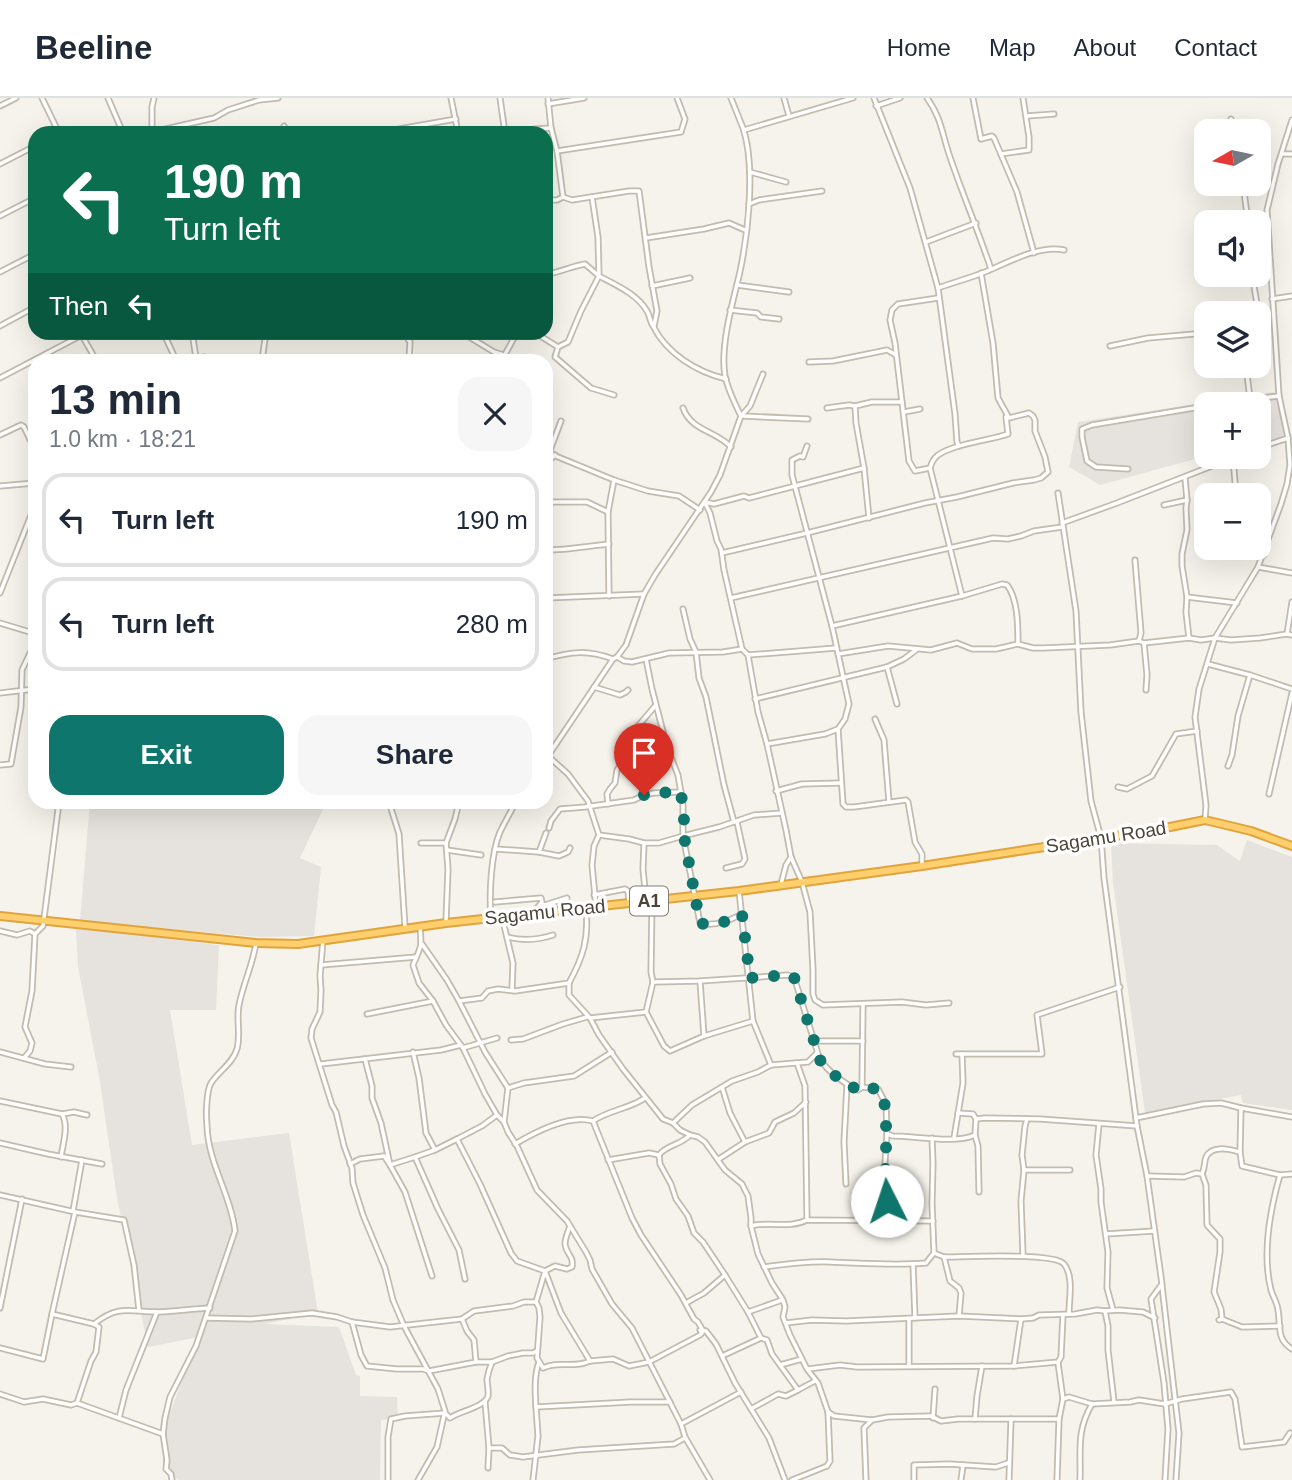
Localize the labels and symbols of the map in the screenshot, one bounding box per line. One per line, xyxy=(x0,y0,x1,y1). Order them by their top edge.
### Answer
north arrow xyxy=(1194,119,1270,196)
pin xyxy=(614,723,674,795)
street label: Sagamu Road xyxy=(1044,817,1168,857)
road number: A1 xyxy=(630,886,668,916)
street label: Sagamu Road xyxy=(484,895,606,929)
position arrow xyxy=(850,1164,924,1238)

